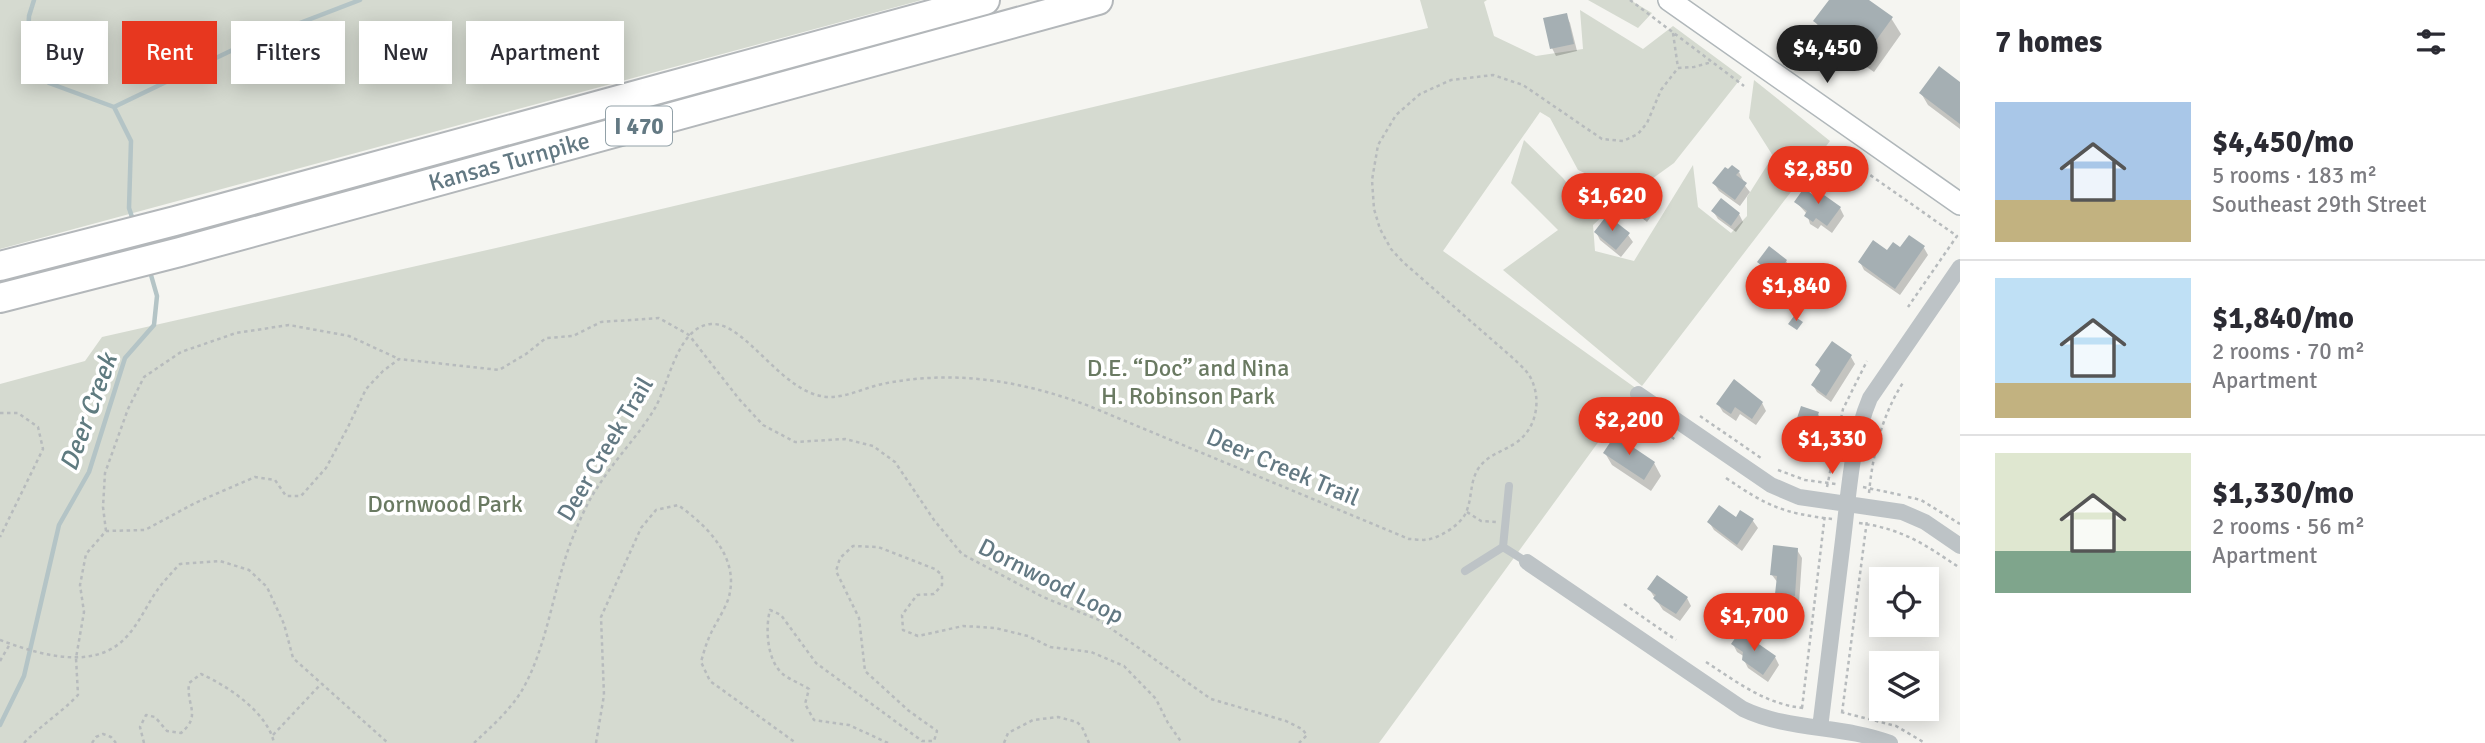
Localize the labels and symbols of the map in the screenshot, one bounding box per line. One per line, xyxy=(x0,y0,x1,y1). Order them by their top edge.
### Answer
pin: $4,450 xyxy=(1770,25,1884,85)
road number: I 470 xyxy=(606,106,672,146)
street label: Kansas Turnpike xyxy=(425,125,593,198)
pin: $2,850 xyxy=(1761,146,1875,206)
pin: $1,620 xyxy=(1555,174,1669,233)
pin: $1,840 xyxy=(1739,264,1853,323)
water label: Deer Creek xyxy=(53,348,126,475)
park label: D.E. “Doc” and Nina H. Robinson Park xyxy=(1087,353,1289,411)
street label: Deer Creek Trail xyxy=(550,371,660,527)
pin: $2,200 xyxy=(1572,398,1686,457)
pin: $1,330 xyxy=(1775,416,1889,476)
street label: Deer Creek Trail xyxy=(1202,421,1364,513)
park label: Dornwood Park xyxy=(367,489,523,519)
street label: Dornwood Loop xyxy=(973,532,1129,630)
pin: $1,700 xyxy=(1697,594,1811,653)

